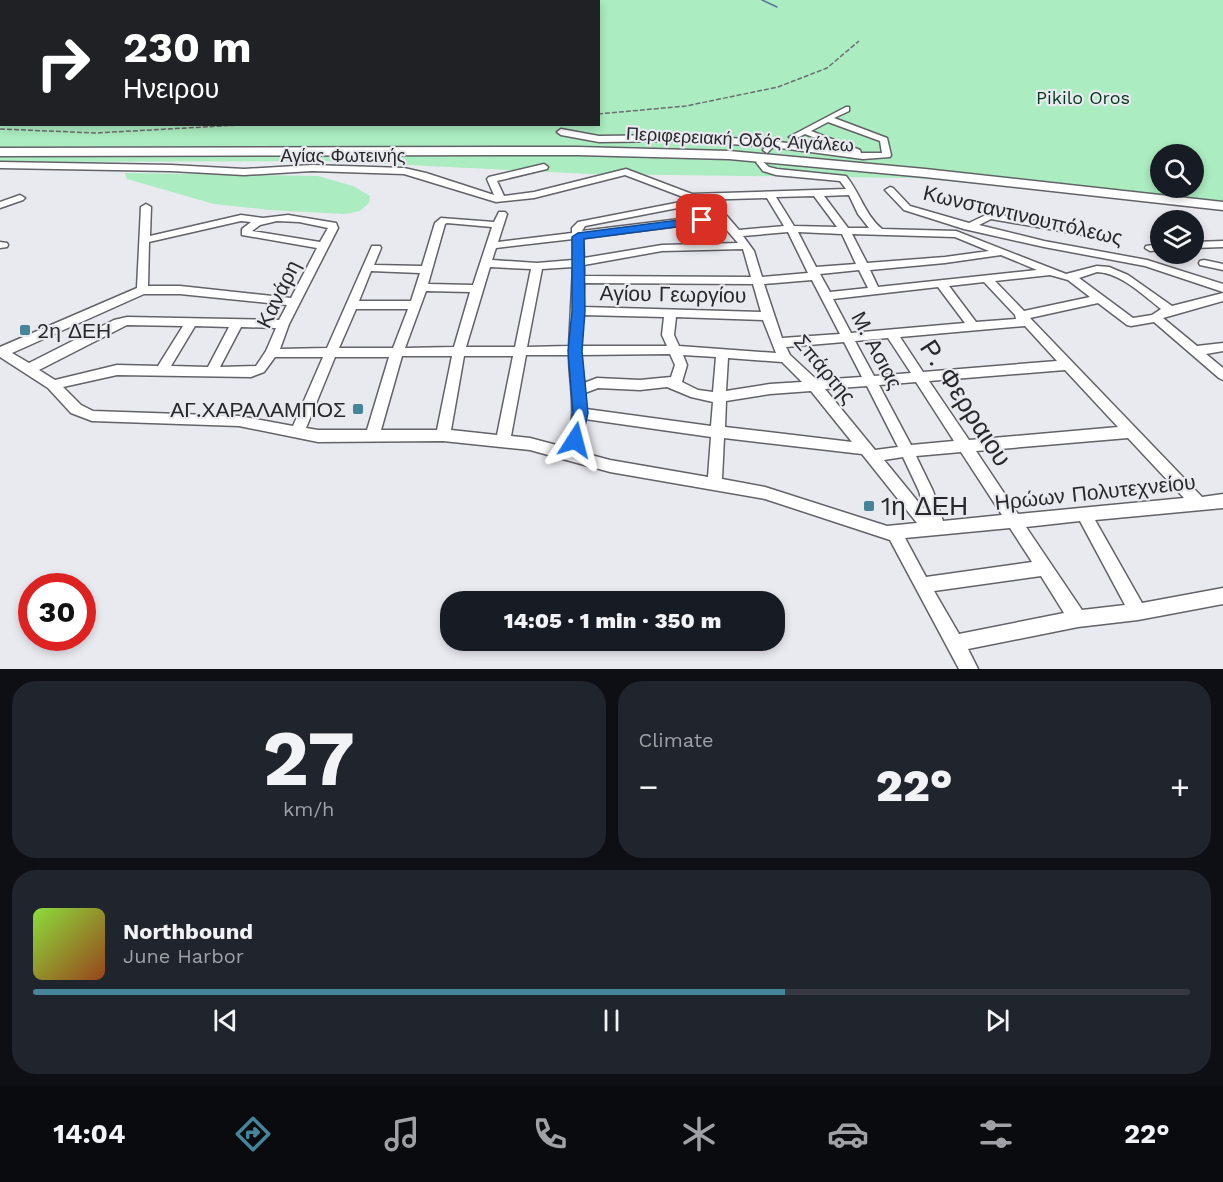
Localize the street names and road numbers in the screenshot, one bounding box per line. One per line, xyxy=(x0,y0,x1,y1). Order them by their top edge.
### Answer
street label: Περιφερειακή Οδός Αιγάλεω xyxy=(626,123,854,155)
street label: Αγίας Φωτεινής xyxy=(281,145,406,166)
street label: Κωνσταντινουπόλεως xyxy=(921,180,1125,250)
street label: Κανάρη xyxy=(251,256,305,332)
street label: Αγίου Γεωργίου xyxy=(599,280,747,308)
street label: Μ. Ασιας xyxy=(846,307,908,393)
street label: Σπάρτης xyxy=(789,329,861,409)
street label: Ρ. Φερραιου xyxy=(914,334,1018,472)
street label: Ηρώων Πολυτεχνείου xyxy=(993,469,1197,515)

